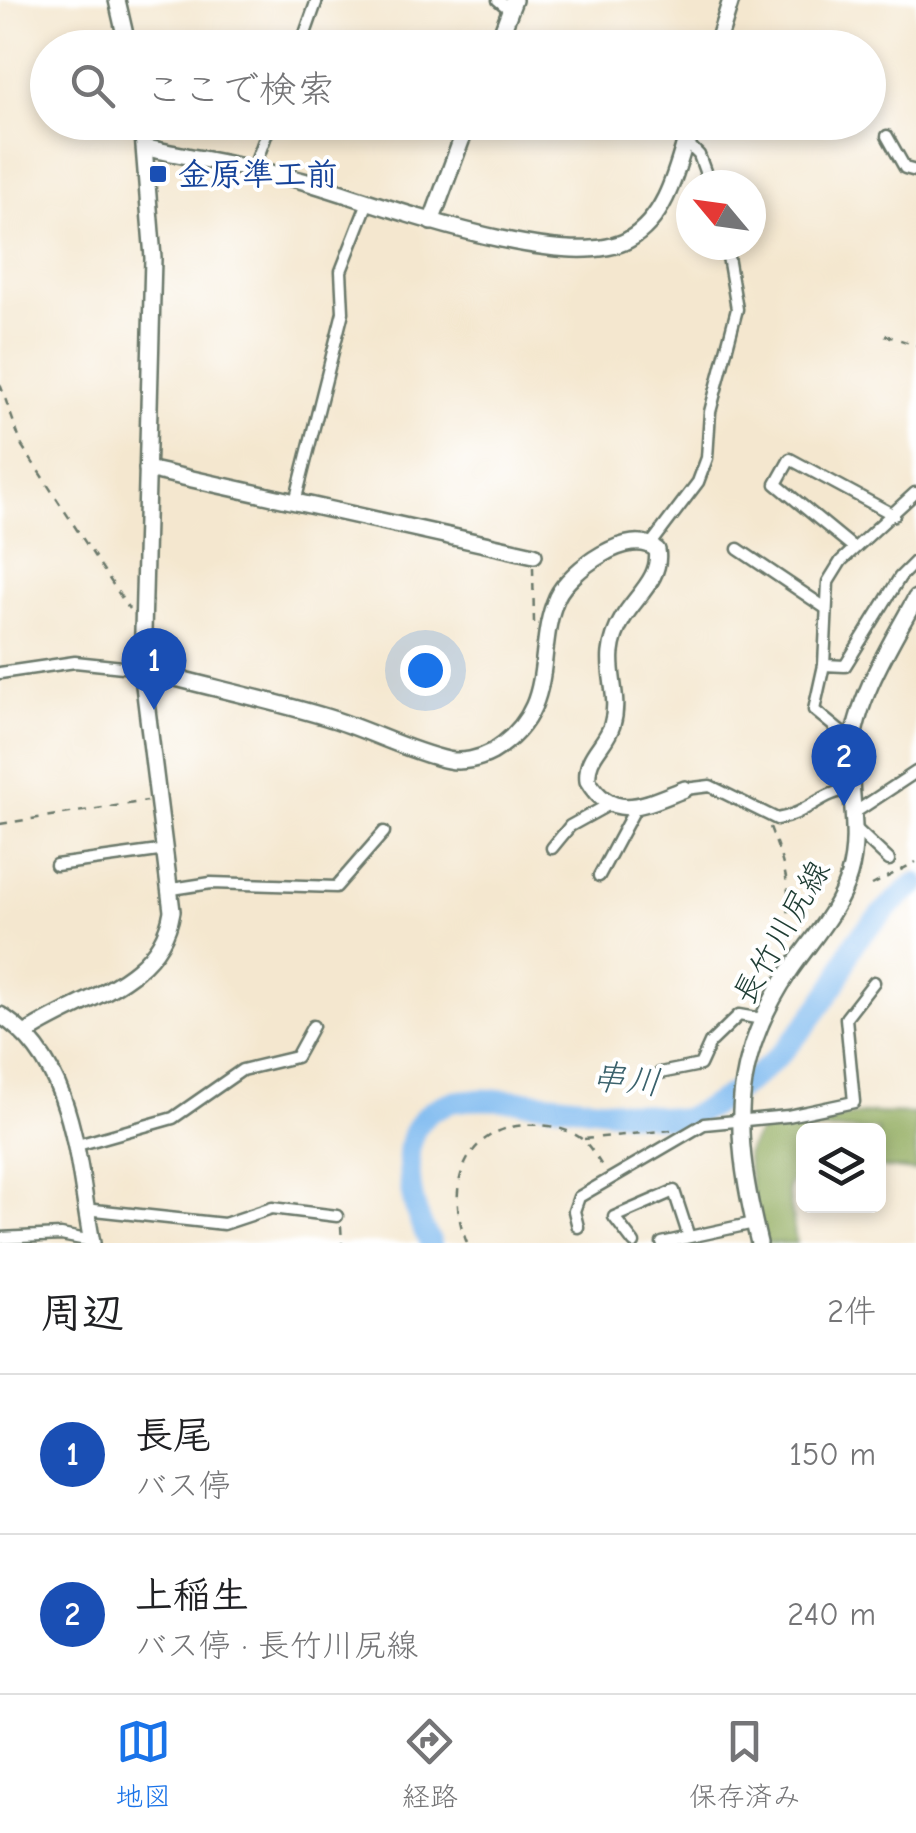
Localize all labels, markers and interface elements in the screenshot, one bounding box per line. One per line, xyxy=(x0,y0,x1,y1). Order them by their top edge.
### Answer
search box xyxy=(30,30,886,140)
icon: search xyxy=(65,58,120,113)
text: ここで検索 xyxy=(145,68,335,112)
place label: 金原準工前 xyxy=(178,156,338,193)
marker: 金原準工前 xyxy=(147,163,169,185)
north arrow xyxy=(676,170,766,260)
pin: 1 xyxy=(122,628,186,710)
your location xyxy=(400,645,451,696)
pin: 2 xyxy=(812,724,876,806)
street label: 長竹川尻線 xyxy=(725,854,837,1011)
water label: 串川 xyxy=(589,1055,663,1104)
map controls xyxy=(796,1123,886,1213)
button: layers xyxy=(796,1123,886,1213)
text: 周辺 xyxy=(40,1289,124,1338)
text: 2件 xyxy=(827,1293,876,1330)
text: 長尾 xyxy=(135,1414,211,1458)
text: 1 xyxy=(66,1436,79,1473)
text: 150 m xyxy=(789,1436,876,1473)
text: バス停 xyxy=(135,1467,231,1504)
text: 上稲生 xyxy=(135,1574,249,1618)
text: 2 xyxy=(65,1596,80,1633)
text: 240 m xyxy=(787,1596,876,1633)
text: バス停 · 長竹川尻線 xyxy=(135,1627,418,1664)
tab: 地図 xyxy=(115,1714,171,1814)
tab: 経路 xyxy=(402,1714,458,1814)
tab: 保存済み xyxy=(689,1714,801,1814)

